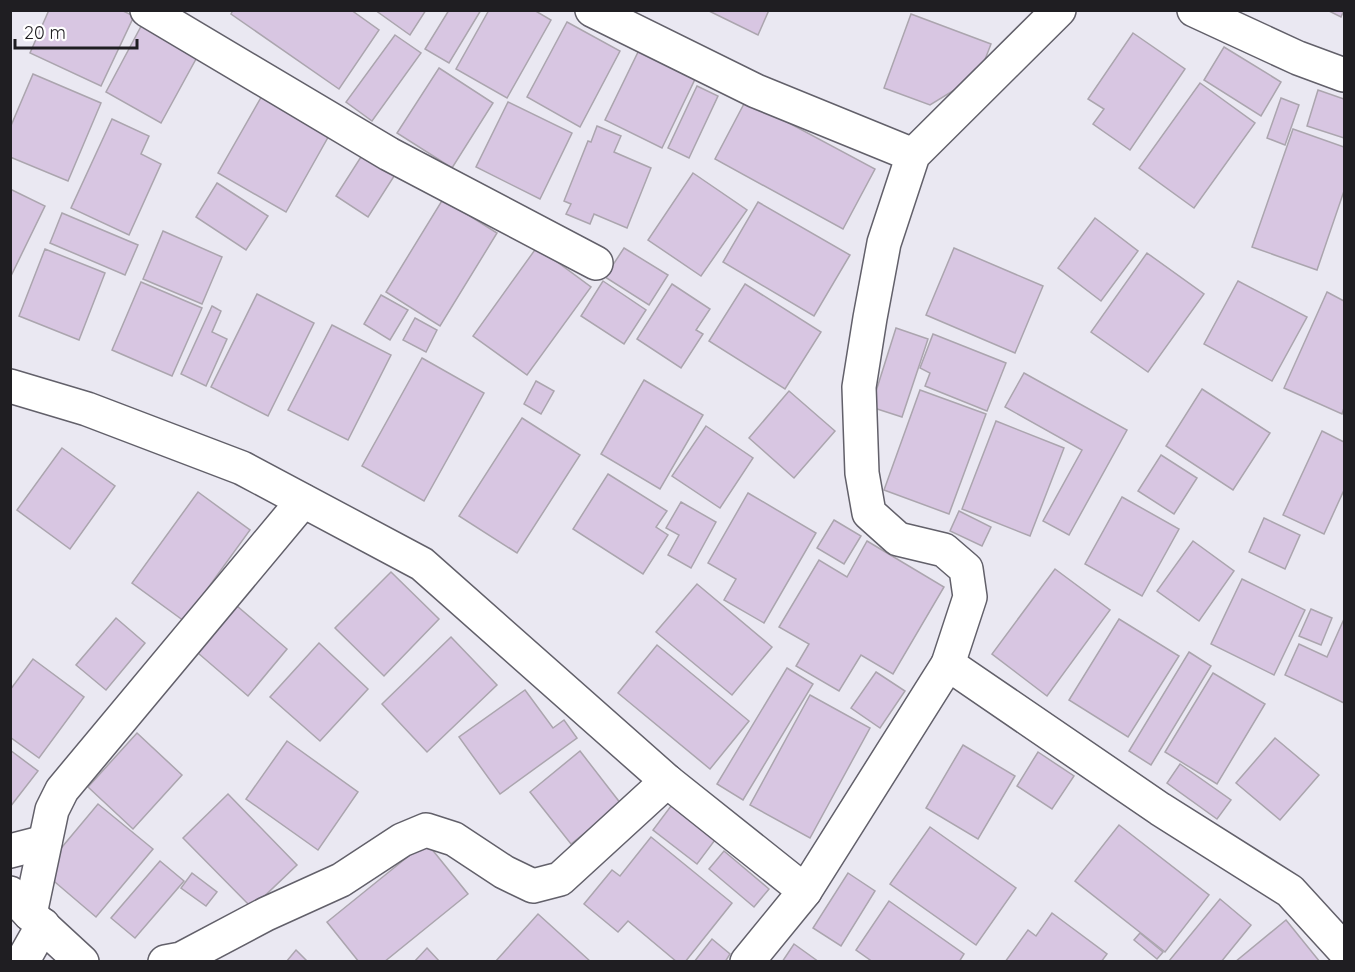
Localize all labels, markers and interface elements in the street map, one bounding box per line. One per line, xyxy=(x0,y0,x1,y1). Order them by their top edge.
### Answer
scale bar xyxy=(15,12,136,50)
text: 20 m xyxy=(24,21,66,44)

